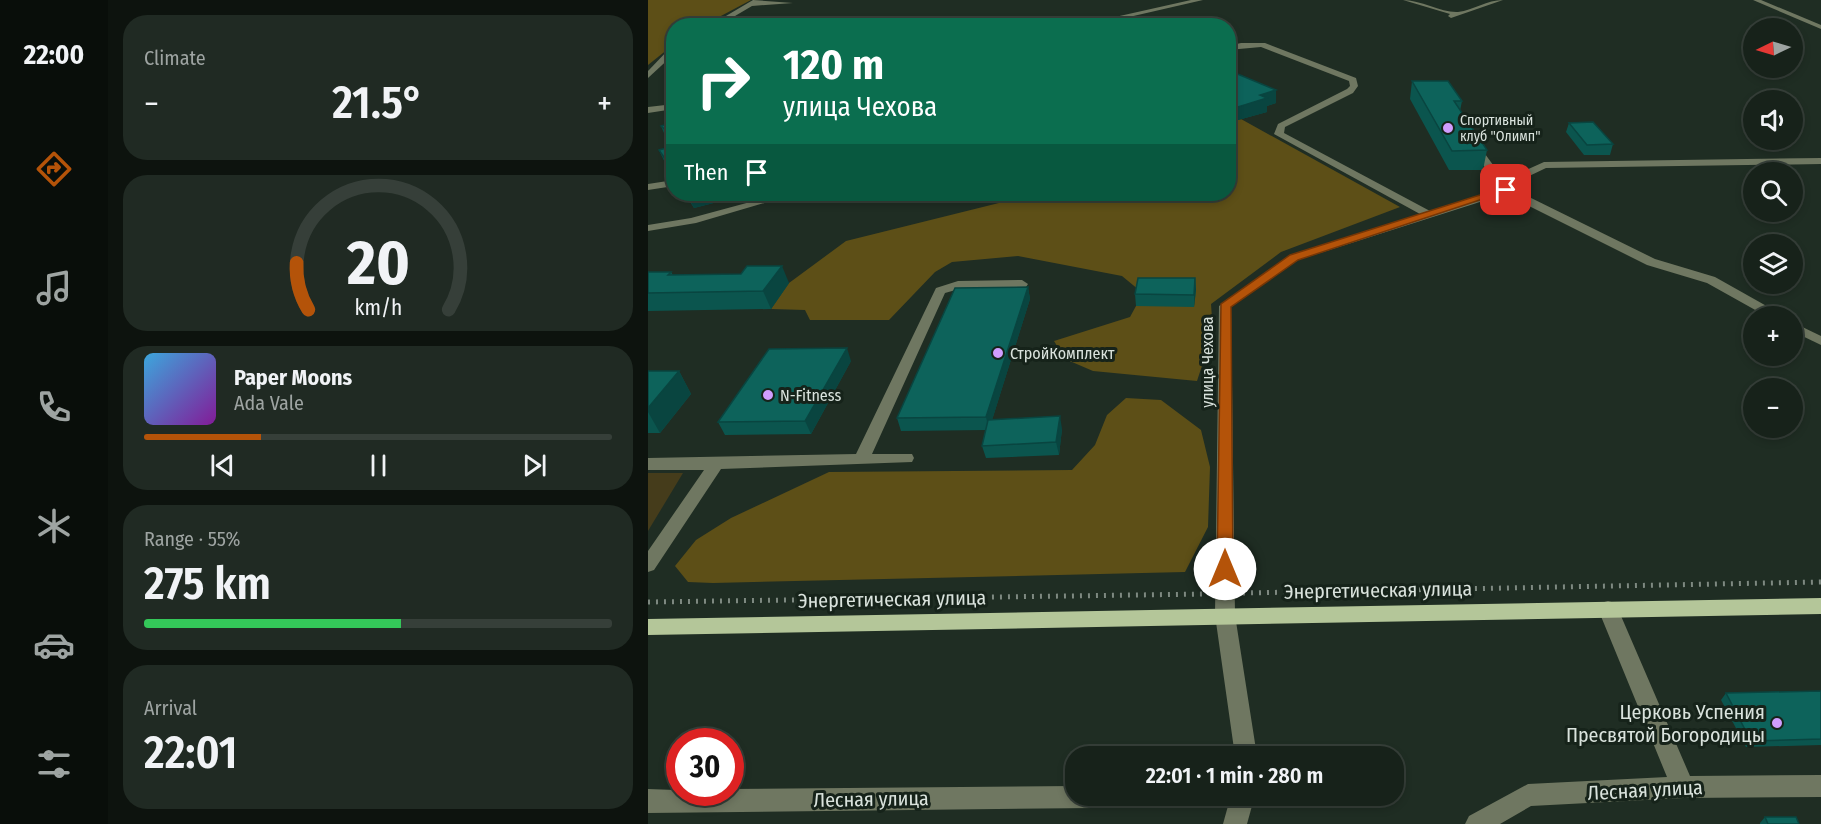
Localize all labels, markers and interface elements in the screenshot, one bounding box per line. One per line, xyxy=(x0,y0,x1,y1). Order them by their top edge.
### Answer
north arrow xyxy=(1743,18,1803,78)
map controls xyxy=(1743,18,1803,438)
text: 22:00 xyxy=(24,39,84,71)
text: 120 m xyxy=(783,40,884,90)
icon: right xyxy=(684,42,762,120)
text: Climate xyxy=(144,46,206,70)
text: 21.5° xyxy=(332,76,424,130)
text: − xyxy=(144,84,159,124)
text: + xyxy=(597,84,612,124)
button: sound xyxy=(1743,90,1803,150)
text: улица Чехова xyxy=(783,91,937,123)
place label: Спортивный клуб "Олимп" xyxy=(1460,112,1540,145)
marker: Спортивный клуб "Олимп" xyxy=(1441,121,1455,135)
icon: directions xyxy=(33,148,75,190)
icon: arrive xyxy=(740,156,773,189)
text: Then xyxy=(684,159,728,186)
button: search xyxy=(1743,162,1803,222)
pin xyxy=(1480,164,1531,215)
icon: arrive xyxy=(1489,173,1522,206)
text: 20 xyxy=(346,226,409,301)
button: layers xyxy=(1743,234,1803,294)
icon: music xyxy=(33,267,75,309)
text: km/h xyxy=(354,295,402,321)
button: + xyxy=(1743,306,1803,366)
street label: улица Чехова xyxy=(1198,316,1217,408)
place label: СтройКомплект xyxy=(1010,344,1115,363)
marker: СтройКомплект xyxy=(991,346,1005,360)
text: Paper Moons xyxy=(234,364,352,391)
button: − xyxy=(1743,378,1803,438)
icon: phone xyxy=(33,386,75,428)
place label: N-Fitness xyxy=(780,386,841,405)
marker: N-Fitness xyxy=(761,388,775,402)
text: Ada Vale xyxy=(234,391,304,415)
icon: previous xyxy=(206,449,239,482)
icon: pause xyxy=(362,449,395,482)
icon: next xyxy=(518,449,551,482)
icon: climate xyxy=(33,505,75,547)
text: Range · 55% xyxy=(144,527,240,551)
position arrow xyxy=(1193,537,1257,601)
text: 275 km xyxy=(144,557,271,611)
street label: Энергетическая улица xyxy=(1284,576,1472,604)
street label: Энергетическая улица xyxy=(798,585,986,613)
icon: car xyxy=(33,624,75,666)
text: Arrival xyxy=(144,696,197,720)
place label: Церковь Успения Пресвятой Богородицы xyxy=(1566,700,1765,747)
marker: Церковь Успения Пресвятой Богородицы xyxy=(1770,716,1784,730)
text: 22:01 xyxy=(144,726,237,780)
speed limit sign: 30 xyxy=(666,728,744,806)
icon: filters xyxy=(33,743,75,785)
text: 22:01 · 1 min · 280 m xyxy=(1146,762,1323,789)
street label: Лесная улица xyxy=(1587,775,1703,805)
street label: Лесная улица xyxy=(813,786,929,812)

